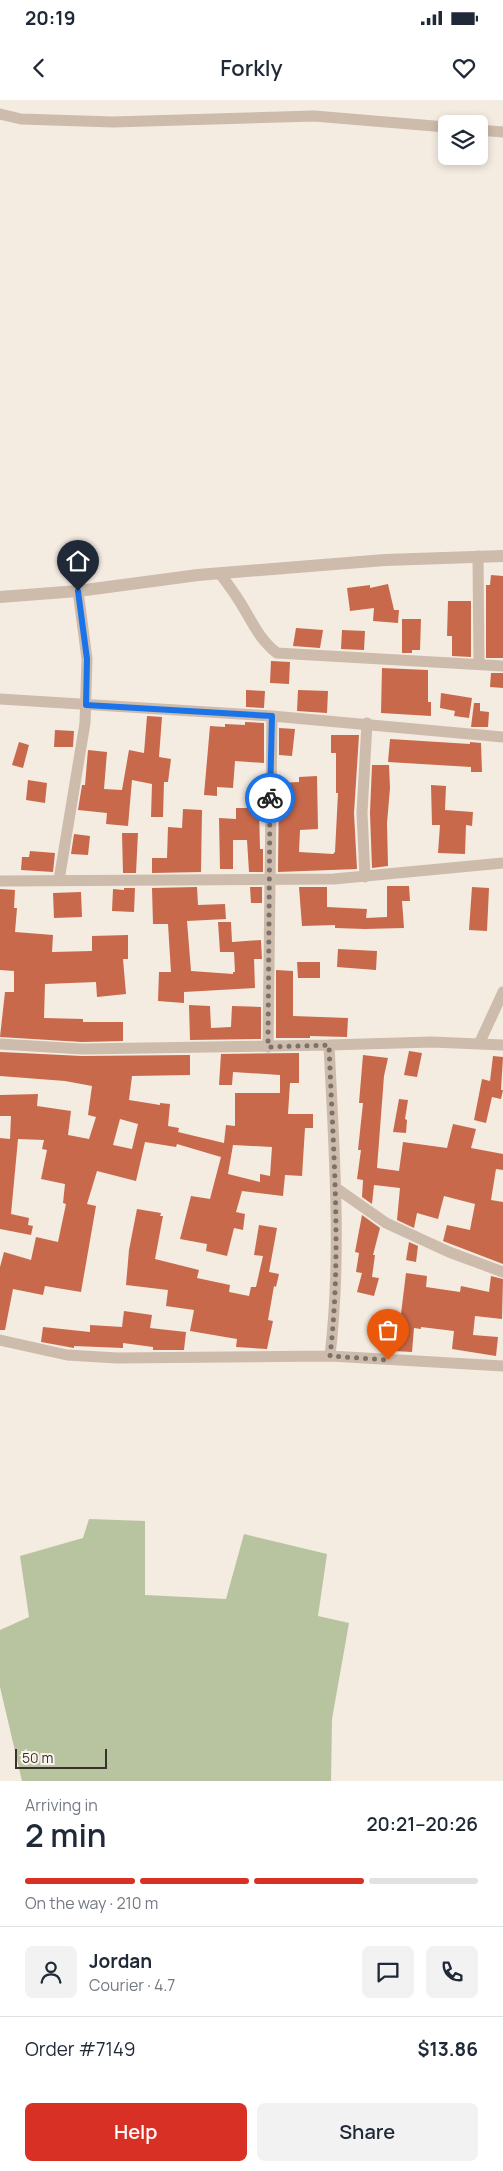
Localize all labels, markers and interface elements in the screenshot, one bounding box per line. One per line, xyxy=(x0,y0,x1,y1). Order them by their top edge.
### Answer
text: 20:19 xyxy=(25,5,75,31)
text: Forkly xyxy=(220,53,283,83)
icon: back xyxy=(25,54,53,82)
icon: heart xyxy=(450,54,478,82)
map controls xyxy=(438,115,488,165)
button: layers xyxy=(438,115,488,165)
pin xyxy=(57,540,99,591)
icon: home xyxy=(64,547,92,575)
courier xyxy=(245,773,295,823)
icon: bike xyxy=(256,784,284,812)
pin xyxy=(367,1309,409,1360)
icon: bag xyxy=(374,1316,402,1344)
scale bar xyxy=(15,1746,108,1769)
text: 50 m xyxy=(22,1748,53,1767)
text: Arriving in xyxy=(25,1794,98,1816)
text: 20:21–20:26 xyxy=(366,1811,478,1837)
text: 2 min xyxy=(25,1813,107,1857)
text: On the way · 210 m xyxy=(25,1892,158,1914)
button: person xyxy=(25,1946,77,1998)
button: chat xyxy=(362,1946,414,1998)
button: phone xyxy=(426,1946,478,1998)
text: Jordan xyxy=(89,1948,152,1974)
text: Courier · 4.7 xyxy=(89,1974,175,1996)
text: Order #7149 xyxy=(25,2036,136,2062)
text: $13.86 xyxy=(417,2036,478,2062)
button: Help xyxy=(25,2103,247,2161)
button: Share xyxy=(257,2103,478,2161)

